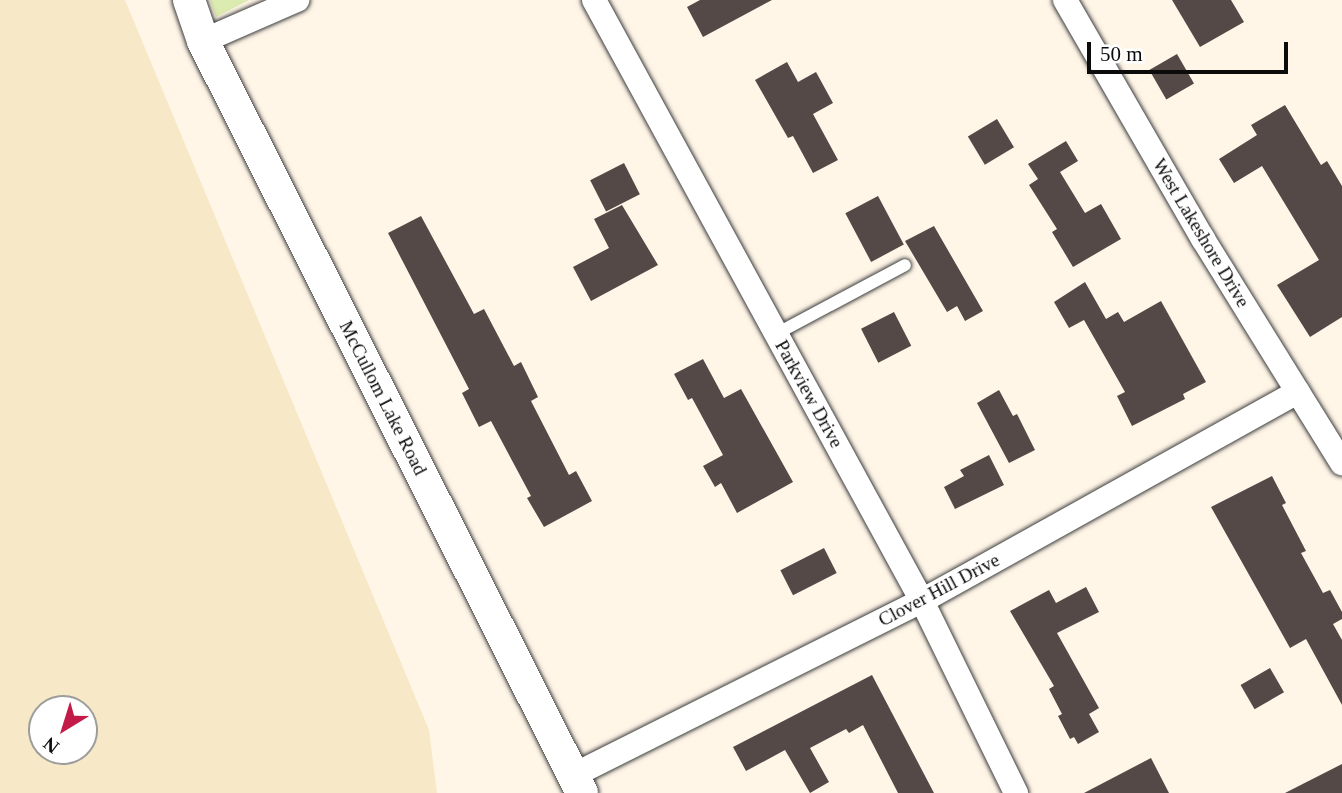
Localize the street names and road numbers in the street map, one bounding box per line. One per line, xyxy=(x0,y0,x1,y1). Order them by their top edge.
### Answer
street label: West Lakeshore Drive xyxy=(1148,155,1254,311)
street label: McCullom Lake Road xyxy=(334,317,432,479)
street label: Parkview Drive xyxy=(770,336,848,452)
street label: Clover Hill Drive xyxy=(874,548,1004,632)

